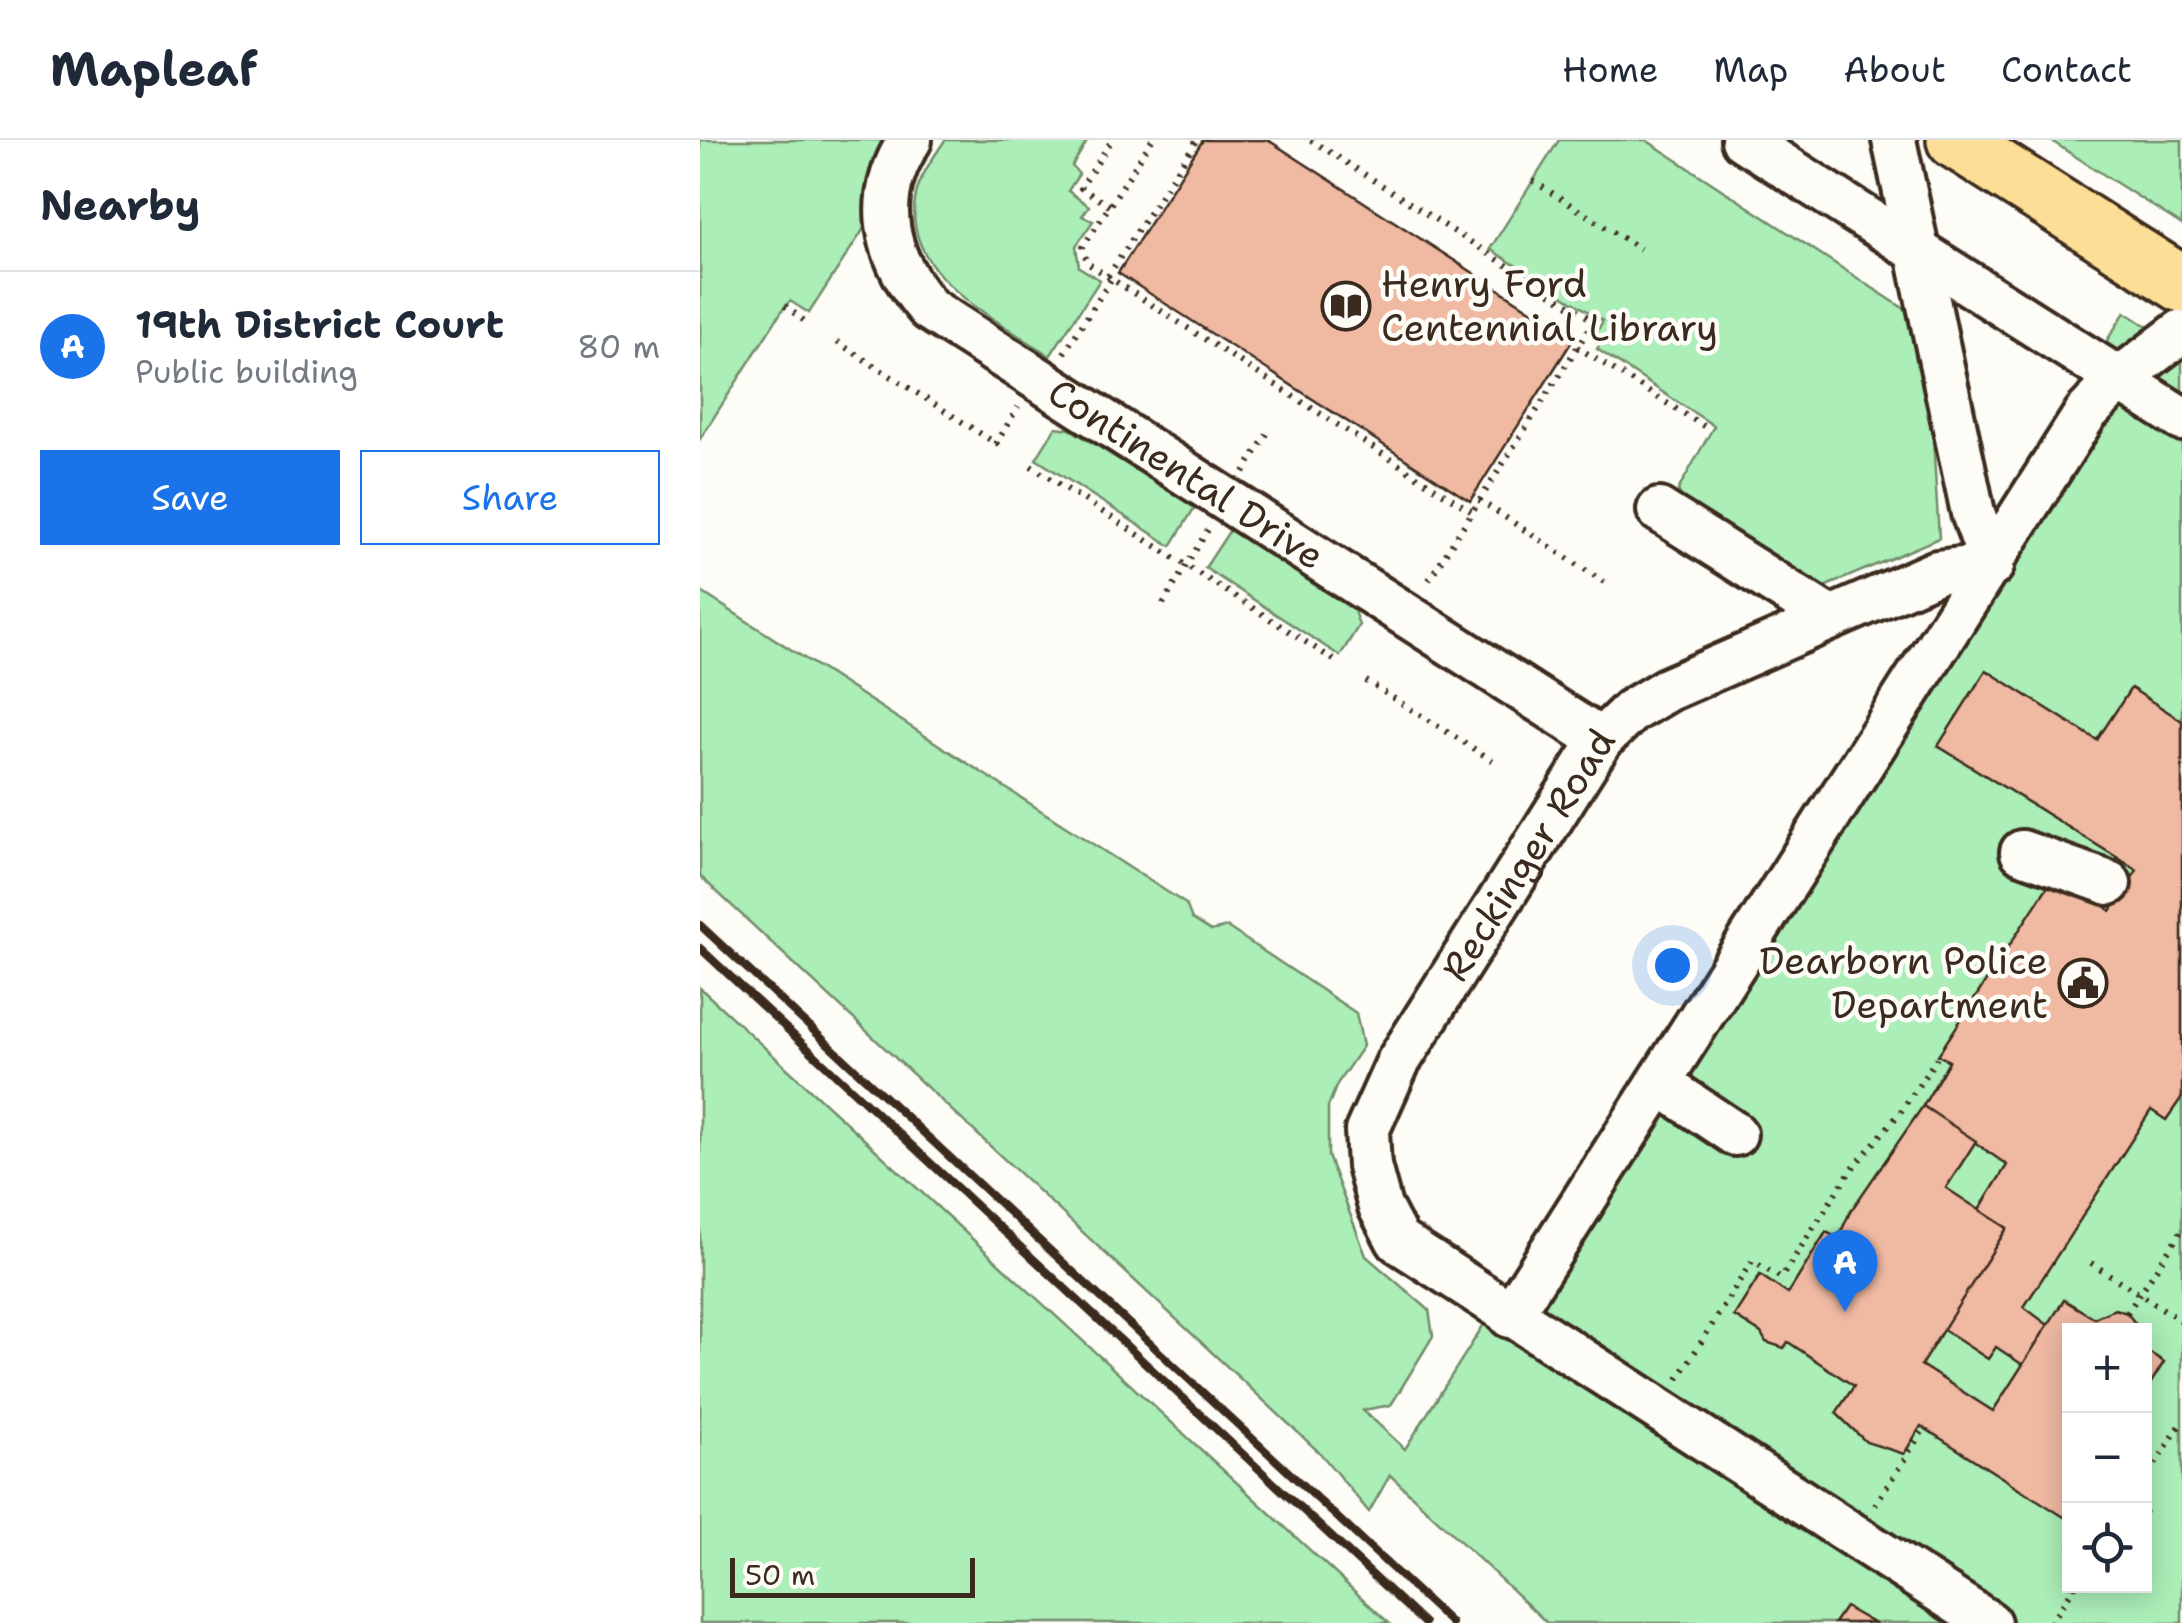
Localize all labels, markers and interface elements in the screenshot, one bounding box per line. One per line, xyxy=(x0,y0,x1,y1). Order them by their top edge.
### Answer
text: Mapleaf xyxy=(50,37,258,101)
text: Home xyxy=(1562,46,1658,93)
text: Map xyxy=(1713,46,1788,93)
text: About xyxy=(1843,46,1946,93)
text: Contact xyxy=(2001,46,2132,93)
text: Nearby xyxy=(40,177,200,233)
place label: Henry Ford Centennial Library xyxy=(1381,258,1718,353)
library icon: Henry Ford Centennial Library xyxy=(1320,280,1372,332)
text: 19th District Court xyxy=(135,299,504,350)
text: A xyxy=(60,325,85,368)
text: 80 m xyxy=(577,325,660,368)
text: Public building xyxy=(135,350,358,393)
street label: Continental Drive xyxy=(1039,366,1334,581)
button: Save xyxy=(40,450,340,545)
button: Share xyxy=(360,450,660,545)
street label: Reckinger Road xyxy=(1429,719,1627,991)
place label: Dearborn Police Department xyxy=(1759,935,2048,1030)
your location xyxy=(1647,940,1698,991)
public building icon: Dearborn Police Department xyxy=(2057,957,2109,1009)
pin: A xyxy=(1812,1230,1878,1312)
map controls xyxy=(2062,1323,2152,1593)
button: + xyxy=(2062,1323,2152,1413)
button: − xyxy=(2062,1413,2152,1503)
button: locate xyxy=(2062,1503,2152,1593)
scale bar xyxy=(730,1553,975,1598)
text: 50 m xyxy=(745,1556,815,1594)

